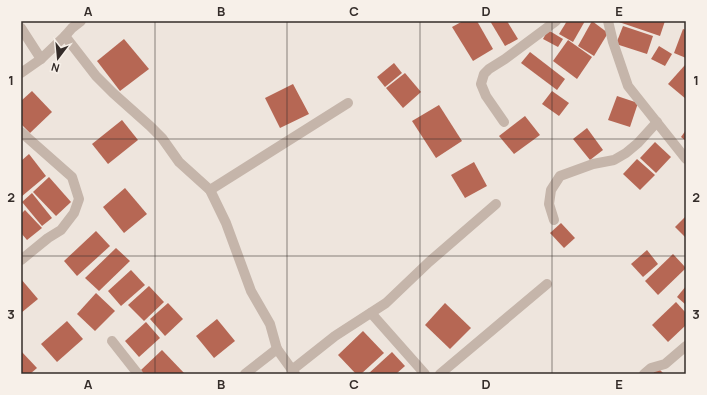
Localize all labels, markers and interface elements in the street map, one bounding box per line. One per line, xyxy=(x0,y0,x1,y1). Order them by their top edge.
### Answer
text: A xyxy=(84,2,93,20)
text: B xyxy=(217,2,225,20)
text: C xyxy=(349,2,359,20)
text: D xyxy=(481,2,491,20)
text: E xyxy=(615,2,623,20)
north arrow xyxy=(38,38,78,78)
text: N xyxy=(49,60,61,76)
text: 1 xyxy=(8,71,14,89)
text: 1 xyxy=(693,71,699,89)
text: 2 xyxy=(7,188,15,206)
text: 2 xyxy=(692,188,700,206)
text: 3 xyxy=(7,305,15,323)
text: 3 xyxy=(692,305,700,323)
text: A xyxy=(84,375,93,393)
text: B xyxy=(217,375,225,393)
text: C xyxy=(349,375,359,393)
text: D xyxy=(481,375,491,393)
text: E xyxy=(615,375,623,393)

